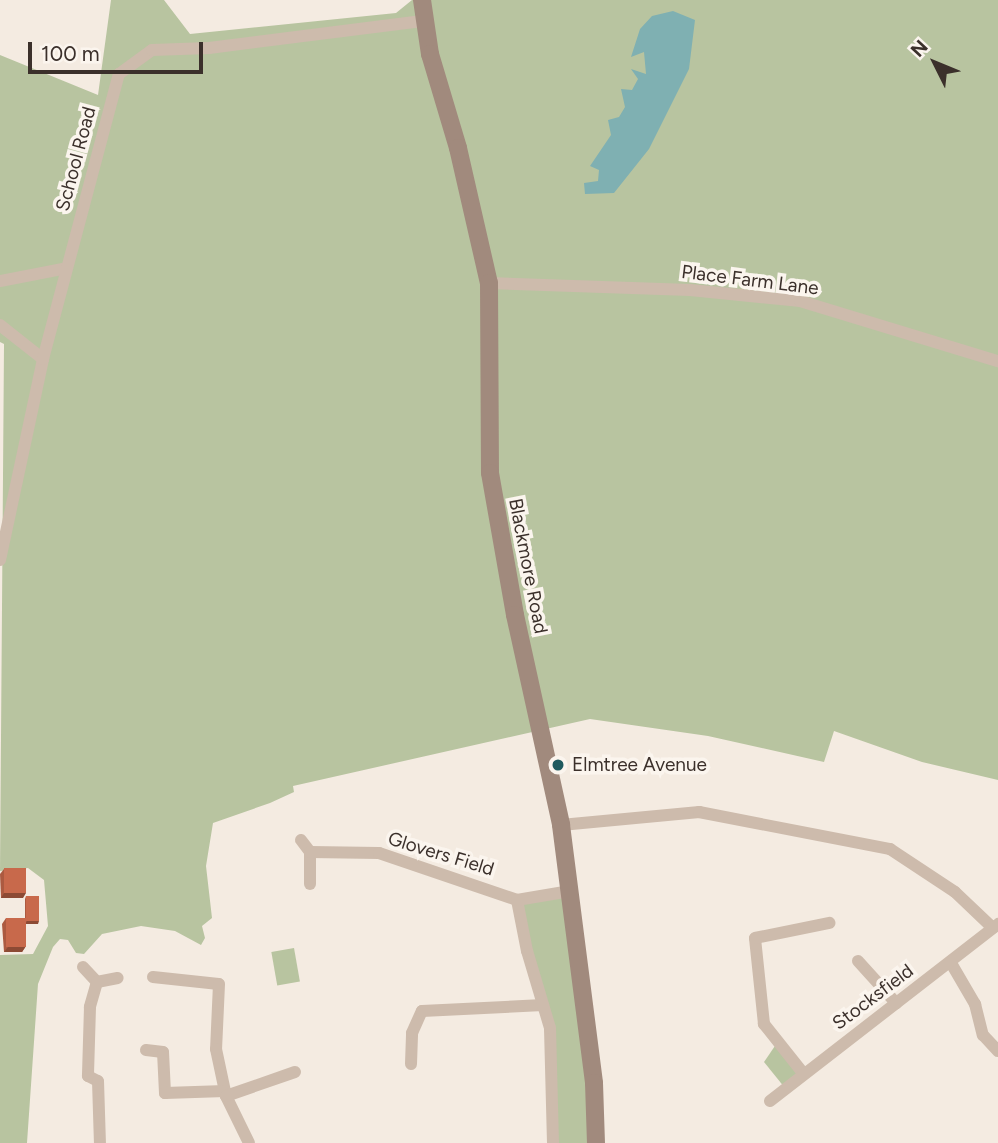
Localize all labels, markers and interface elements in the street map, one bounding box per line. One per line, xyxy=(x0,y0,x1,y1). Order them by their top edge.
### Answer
scale bar xyxy=(32,28,206,72)
north arrow xyxy=(900,28,970,98)
text: N xyxy=(906,35,933,62)
text: 100 m xyxy=(41,41,100,66)
street label: School Road xyxy=(51,104,101,214)
street label: Place Farm Lane xyxy=(680,260,820,300)
street label: Blackmore Road xyxy=(504,496,552,636)
place label: Elmtree Avenue xyxy=(572,754,707,776)
marker: Elmtree Avenue xyxy=(550,757,566,773)
street label: Glovers Field xyxy=(385,827,497,881)
street label: Stocksfield xyxy=(828,959,918,1035)

